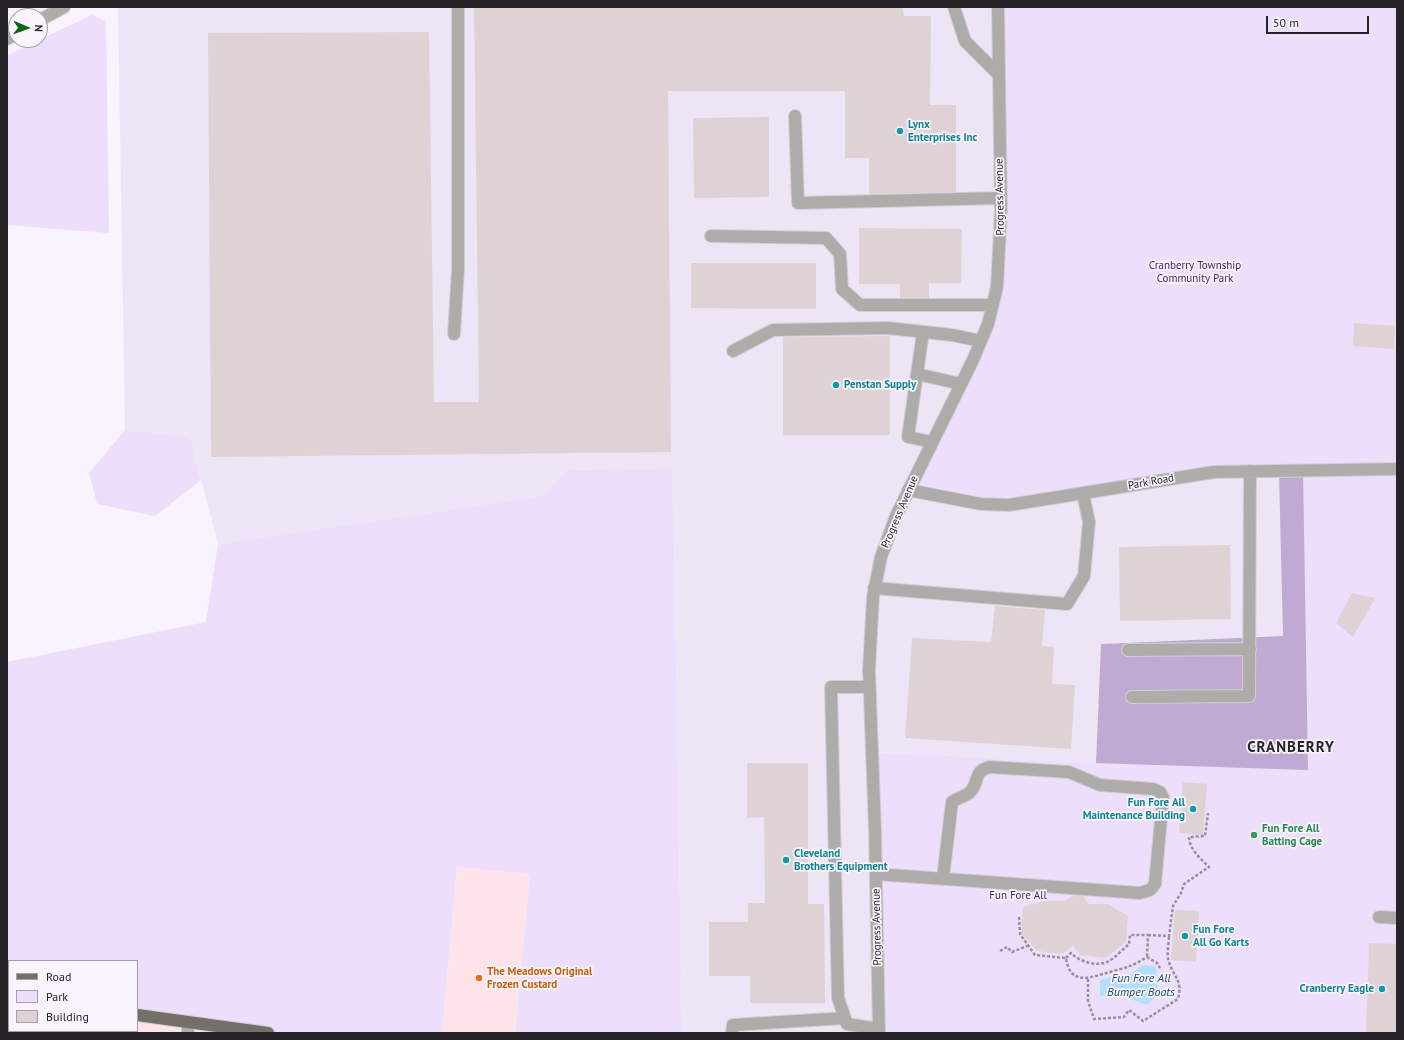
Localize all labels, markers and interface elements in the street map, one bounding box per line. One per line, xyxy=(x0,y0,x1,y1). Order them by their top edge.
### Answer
north arrow xyxy=(8,8,48,48)
scale bar xyxy=(1268,8,1371,34)
text: 50 m xyxy=(1273,15,1299,30)
text: N xyxy=(32,25,46,32)
place label: Lynx Enterprises Inc xyxy=(908,118,977,144)
marker: Lynx Enterprises Inc xyxy=(895,126,905,136)
street label: Progress Avenue xyxy=(993,158,1007,236)
park label: Cranberry Township Community Park xyxy=(1149,259,1241,285)
place label: Penstan Supply xyxy=(844,378,916,392)
marker: Penstan Supply xyxy=(831,380,841,390)
street label: Park Road xyxy=(1127,471,1175,493)
street label: Progress Avenue xyxy=(879,474,921,550)
district label: CRANBERRY xyxy=(1247,739,1335,757)
place label: Fun Fore All Maintenance Building xyxy=(1083,796,1185,822)
marker: Fun Fore All Maintenance Building xyxy=(1188,804,1198,814)
place label: Fun Fore All Batting Cage xyxy=(1262,822,1322,848)
marker: Fun Fore All Batting Cage xyxy=(1249,830,1259,840)
place label: Cleveland Brothers Equipment xyxy=(794,847,888,873)
marker: Cleveland Brothers Equipment xyxy=(781,855,791,865)
street label: Progress Avenue xyxy=(870,888,884,966)
park label: Fun Fore All xyxy=(989,889,1047,903)
place label: Fun Fore All Go Karts xyxy=(1193,923,1249,949)
marker: Fun Fore All Go Karts xyxy=(1180,931,1190,941)
legend xyxy=(8,960,138,1032)
place label: The Meadows Original Frozen Custard xyxy=(487,965,592,991)
text: Road xyxy=(46,969,71,984)
water label: Fun Fore All Bumper Boats xyxy=(1107,972,1175,1000)
marker: The Meadows Original Frozen Custard xyxy=(474,973,484,983)
place label: Cranberry Eagle xyxy=(1299,982,1374,996)
marker: Cranberry Eagle xyxy=(1377,984,1387,994)
text: Park xyxy=(46,989,68,1004)
text: Building xyxy=(46,1009,89,1024)

